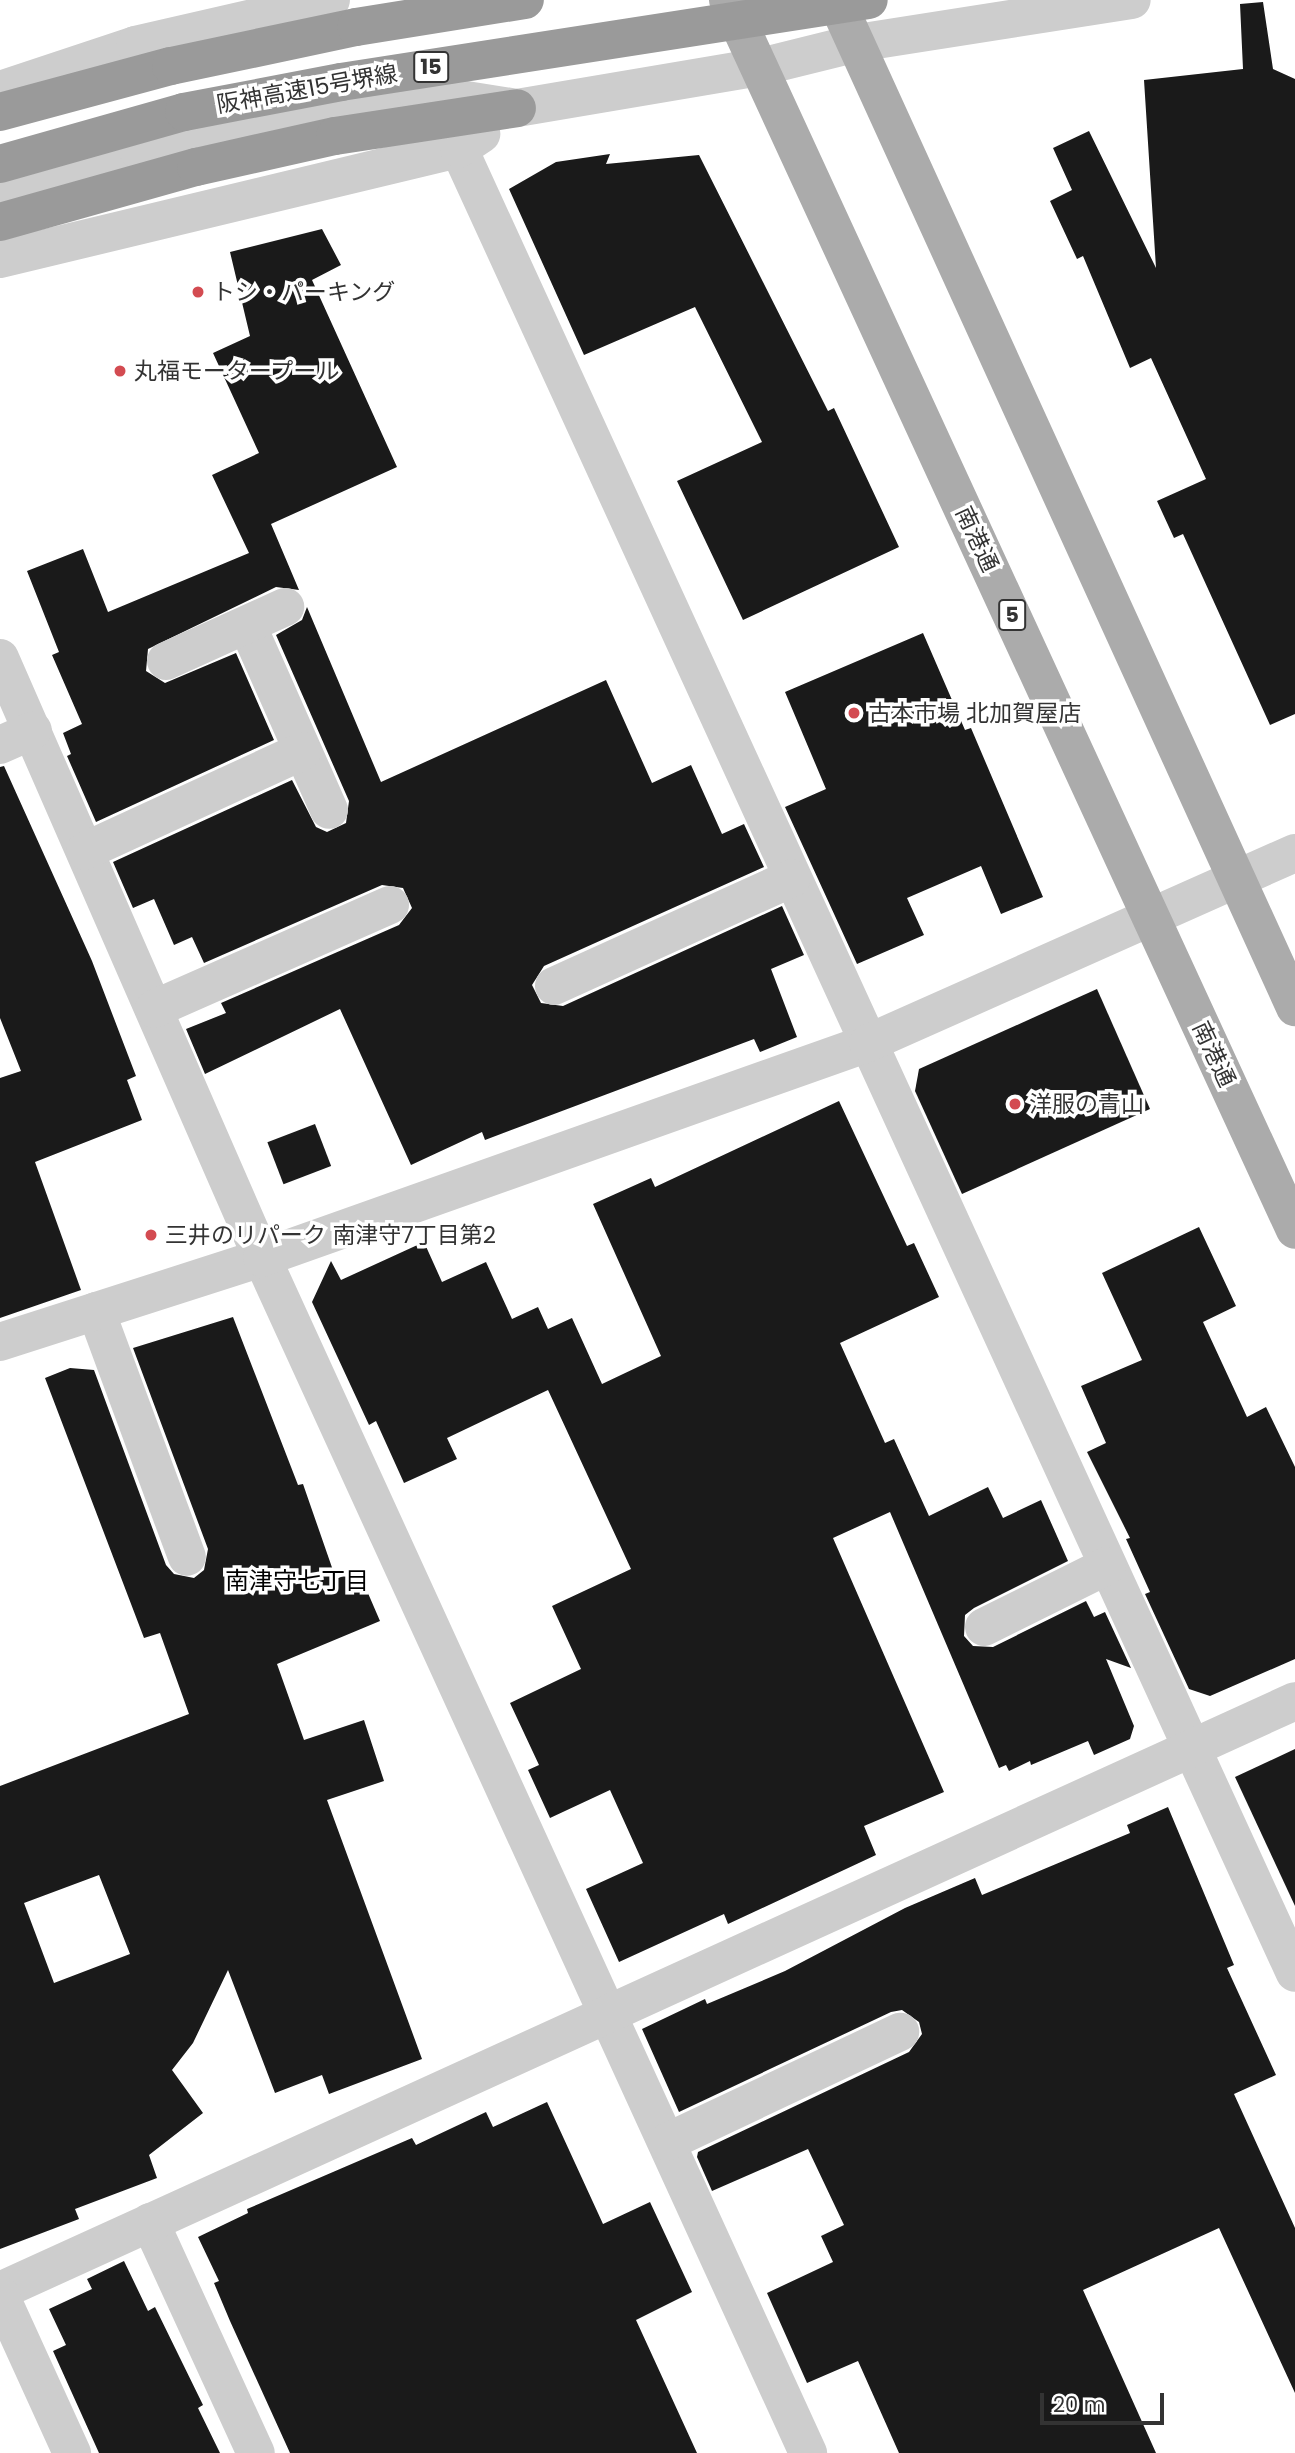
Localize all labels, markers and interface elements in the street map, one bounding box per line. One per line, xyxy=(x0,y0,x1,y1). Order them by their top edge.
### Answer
road number: 15 xyxy=(412,50,450,84)
street label: 阪神高速15号堺線 xyxy=(215,60,399,118)
place label: トシ・パーキング xyxy=(212,278,396,306)
marker: トシ・パーキング xyxy=(190,284,206,300)
place label: 丸福モータープール xyxy=(134,357,341,385)
marker: 丸福モータープール xyxy=(112,363,128,379)
street label: 南港通 xyxy=(950,502,1004,576)
road number: 5 xyxy=(998,598,1026,632)
place label: 古本市場 北加賀屋店 xyxy=(868,699,1081,727)
marker: 古本市場 北加賀屋店 xyxy=(846,705,862,721)
street label: 南港通 xyxy=(1187,1017,1241,1091)
place label: 洋服の青山 xyxy=(1029,1090,1144,1118)
marker: 洋服の青山 xyxy=(1007,1096,1023,1112)
place label: 三井のリパーク 南津守7丁目第2 xyxy=(165,1221,496,1249)
marker: 三井のリパーク 南津守7丁目第2 xyxy=(143,1227,159,1243)
district label: 南津守七丁目 xyxy=(225,1567,369,1595)
scale bar xyxy=(1043,2380,1167,2424)
text: 20 m xyxy=(1053,2390,1106,2419)

